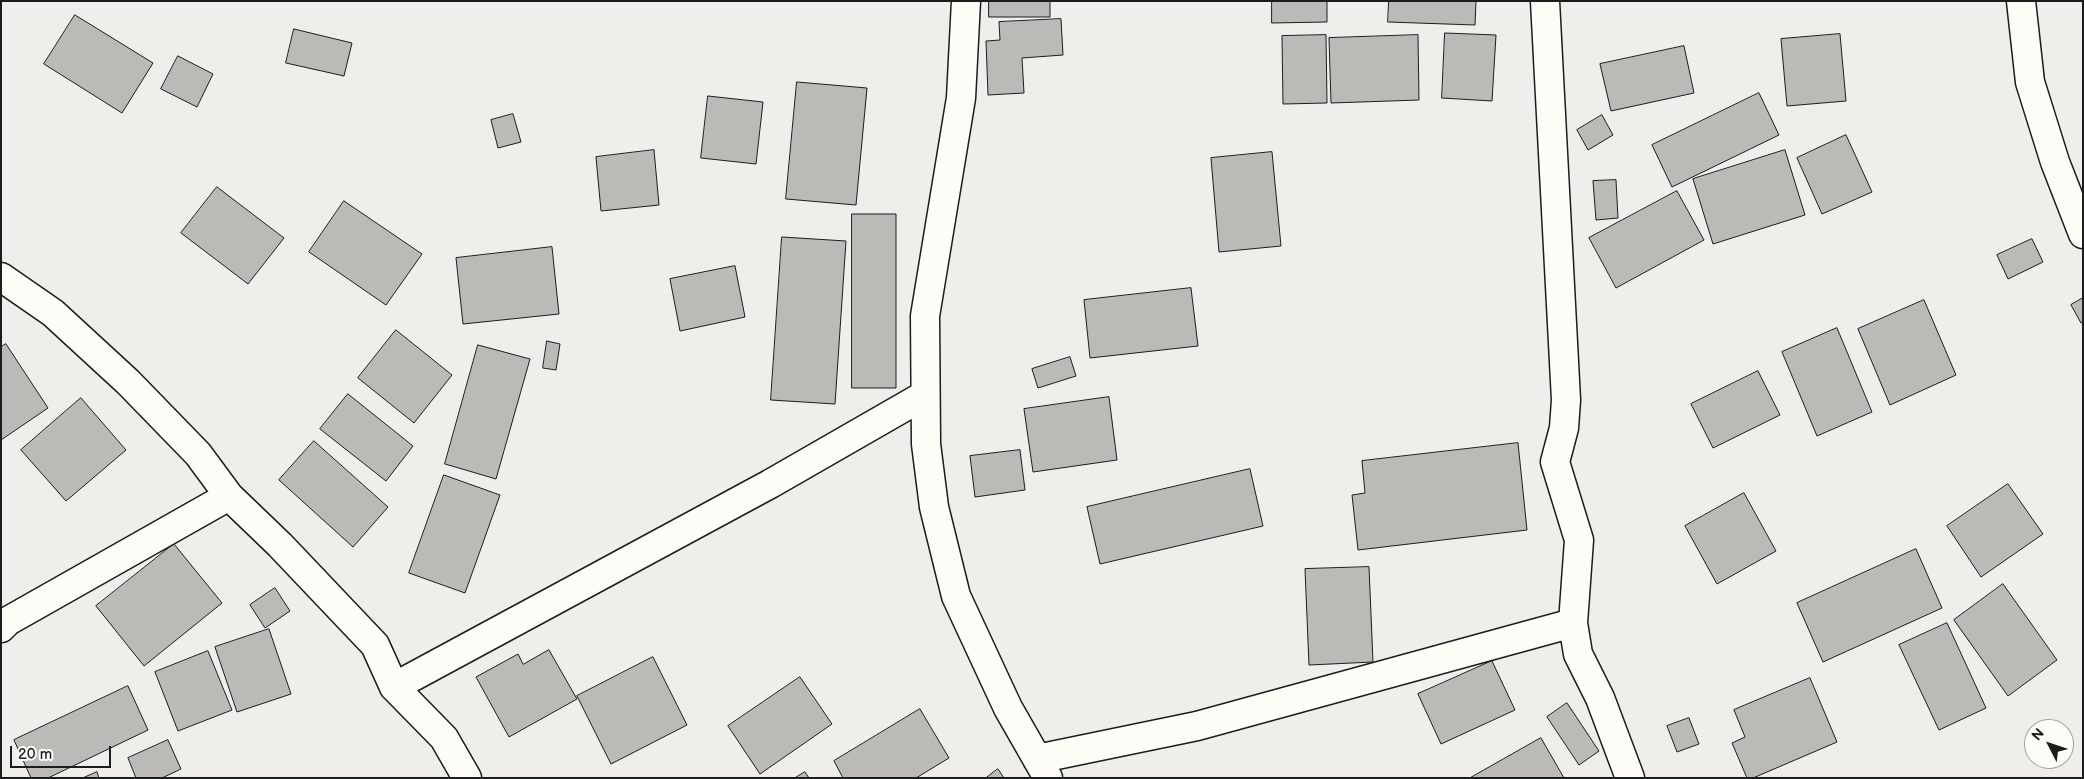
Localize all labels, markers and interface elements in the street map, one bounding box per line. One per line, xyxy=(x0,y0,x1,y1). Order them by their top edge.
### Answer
north arrow xyxy=(2024,719,2074,769)
text: N xyxy=(2028,725,2048,744)
scale bar xyxy=(12,736,114,768)
text: 20 m xyxy=(18,745,52,764)

